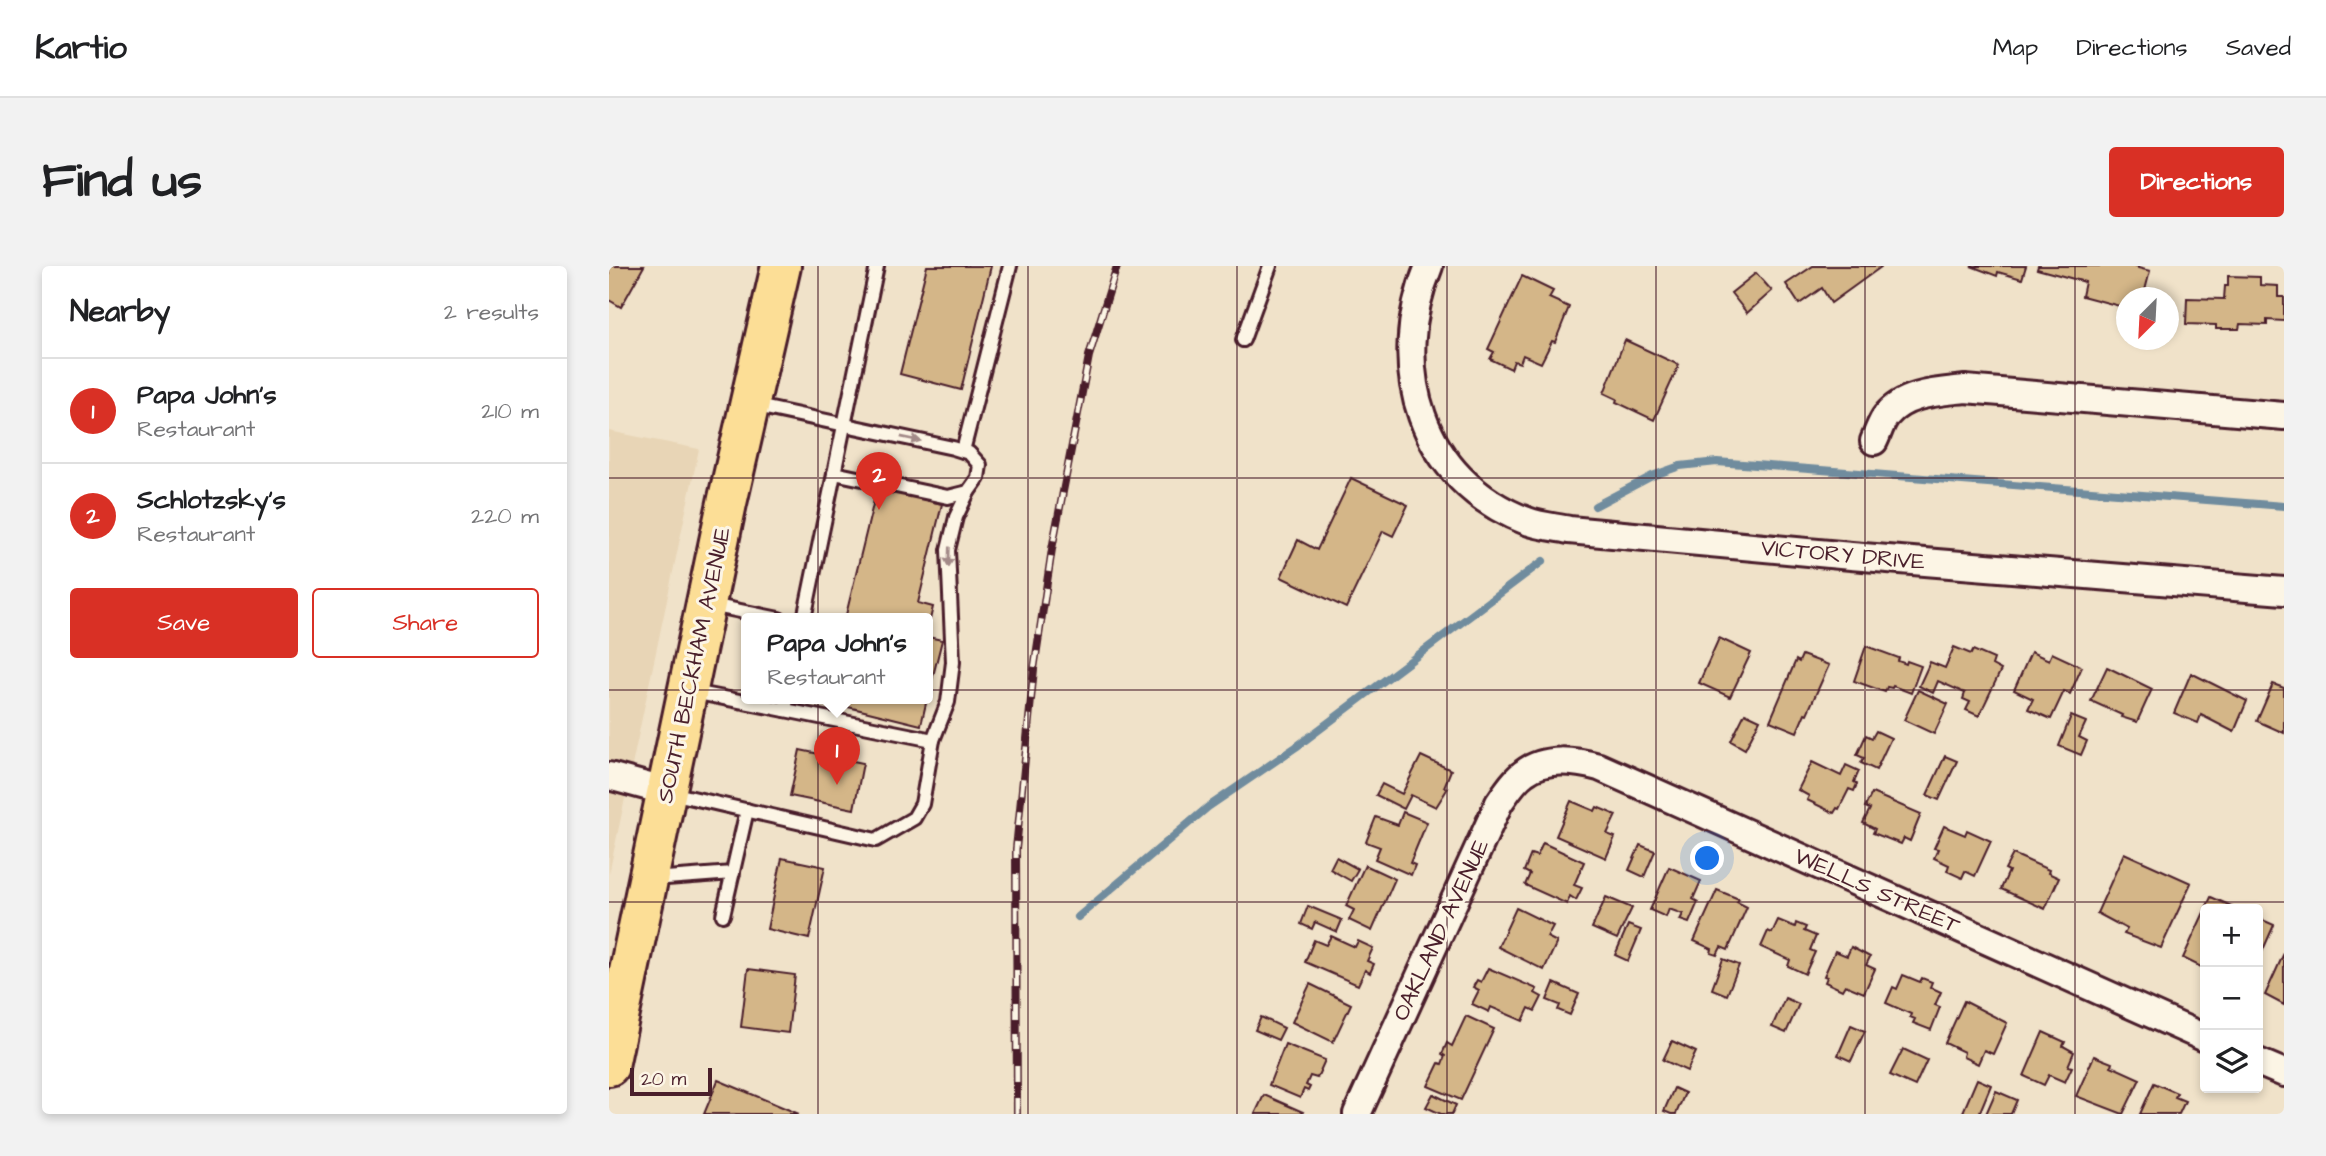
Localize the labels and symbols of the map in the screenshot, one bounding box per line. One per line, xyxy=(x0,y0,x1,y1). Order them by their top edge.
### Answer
north arrow xyxy=(2116,287,2179,350)
one-way arrow xyxy=(900,433,922,444)
pin: 2 xyxy=(856,452,902,510)
street label: SOUTH BECKHAM AVENUE xyxy=(649,524,739,806)
street label: VICTORY DRIVE xyxy=(1760,532,1927,578)
one-way arrow xyxy=(943,546,954,568)
pin: 1 xyxy=(814,727,860,785)
street label: OAKLAND AVENUE xyxy=(1385,834,1497,1026)
street label: WELLS STREET xyxy=(1789,840,1965,942)
your location xyxy=(1690,841,1724,875)
scale bar xyxy=(630,1065,712,1097)

